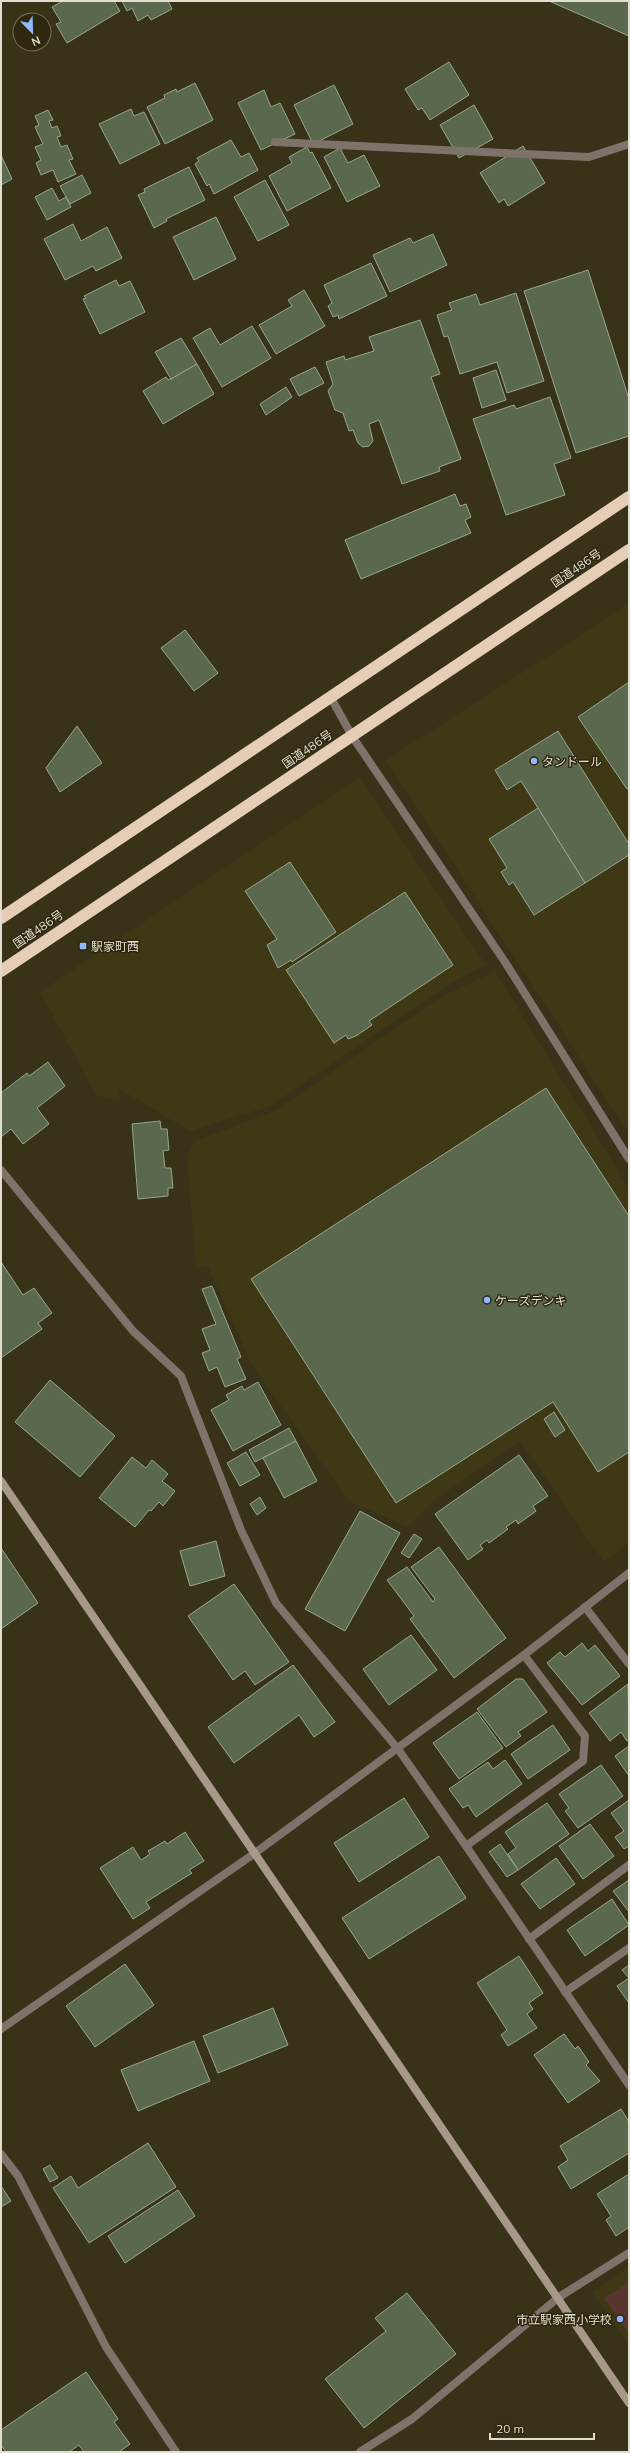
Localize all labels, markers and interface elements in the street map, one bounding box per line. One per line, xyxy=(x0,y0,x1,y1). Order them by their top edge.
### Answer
north arrow xyxy=(12,12,52,52)
text: N xyxy=(29,33,42,49)
street label: 国道486号 xyxy=(548,546,604,590)
street label: 国道486号 xyxy=(279,727,335,771)
place label: タンドール xyxy=(542,754,602,769)
marker: タンドール xyxy=(529,756,539,766)
street label: 国道486号 xyxy=(10,907,66,951)
place label: 駅家町西 xyxy=(91,939,139,954)
marker: 駅家町西 xyxy=(78,941,88,951)
place label: ケーズデンキ xyxy=(495,1293,566,1308)
marker: ケーズデンキ xyxy=(482,1295,492,1305)
place label: 市立駅家西小学校 xyxy=(516,2312,612,2327)
marker: 市立駅家西小学校 xyxy=(615,2314,625,2324)
scale bar xyxy=(490,2415,594,2441)
text: 20 m xyxy=(496,2421,524,2436)

